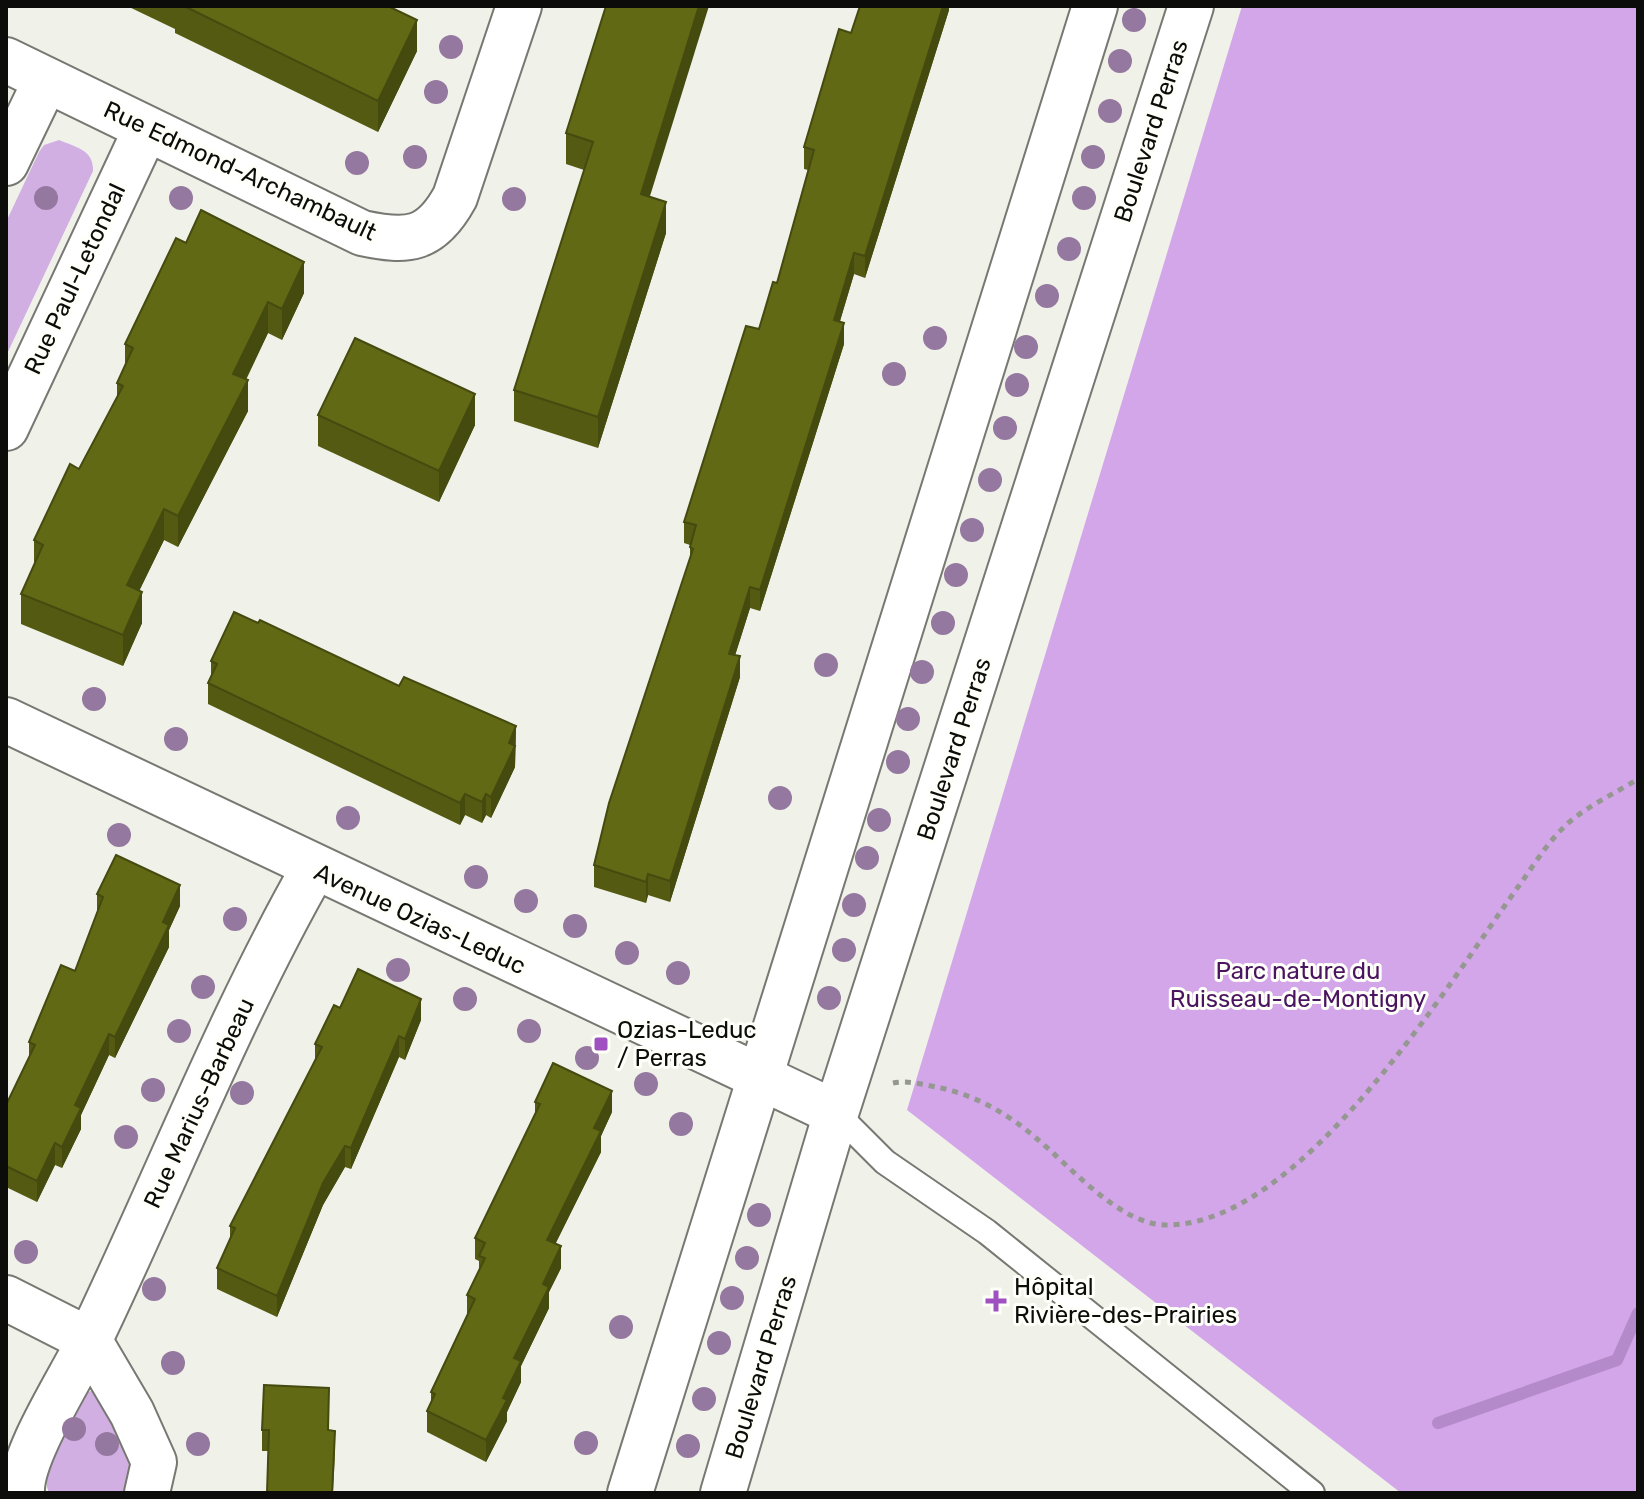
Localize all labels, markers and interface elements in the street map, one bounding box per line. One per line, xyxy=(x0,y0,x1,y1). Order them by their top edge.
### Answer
street label: Boulevard Perras xyxy=(1108,36,1194,226)
street label: Rue Edmond-Archambault xyxy=(99,95,381,247)
street label: Rue Paul-Letondal xyxy=(19,179,131,379)
street label: Boulevard Perras xyxy=(911,654,997,844)
street label: Avenue Ozias-Leduc xyxy=(310,858,530,980)
park label: Parc nature du Ruisseau-de-Montigny xyxy=(1170,957,1426,1013)
street label: Rue Marius-Barbeau xyxy=(138,994,260,1212)
place label: Ozias-Leduc / Perras xyxy=(617,1016,757,1072)
marker: Ozias-Leduc / Perras xyxy=(592,1035,610,1053)
street label: Boulevard Perras xyxy=(720,1272,802,1462)
place label: Hôpital Rivière-des-Prairies xyxy=(1014,1273,1237,1329)
marker: Hôpital Rivière-des-Prairies xyxy=(985,1290,1007,1312)

